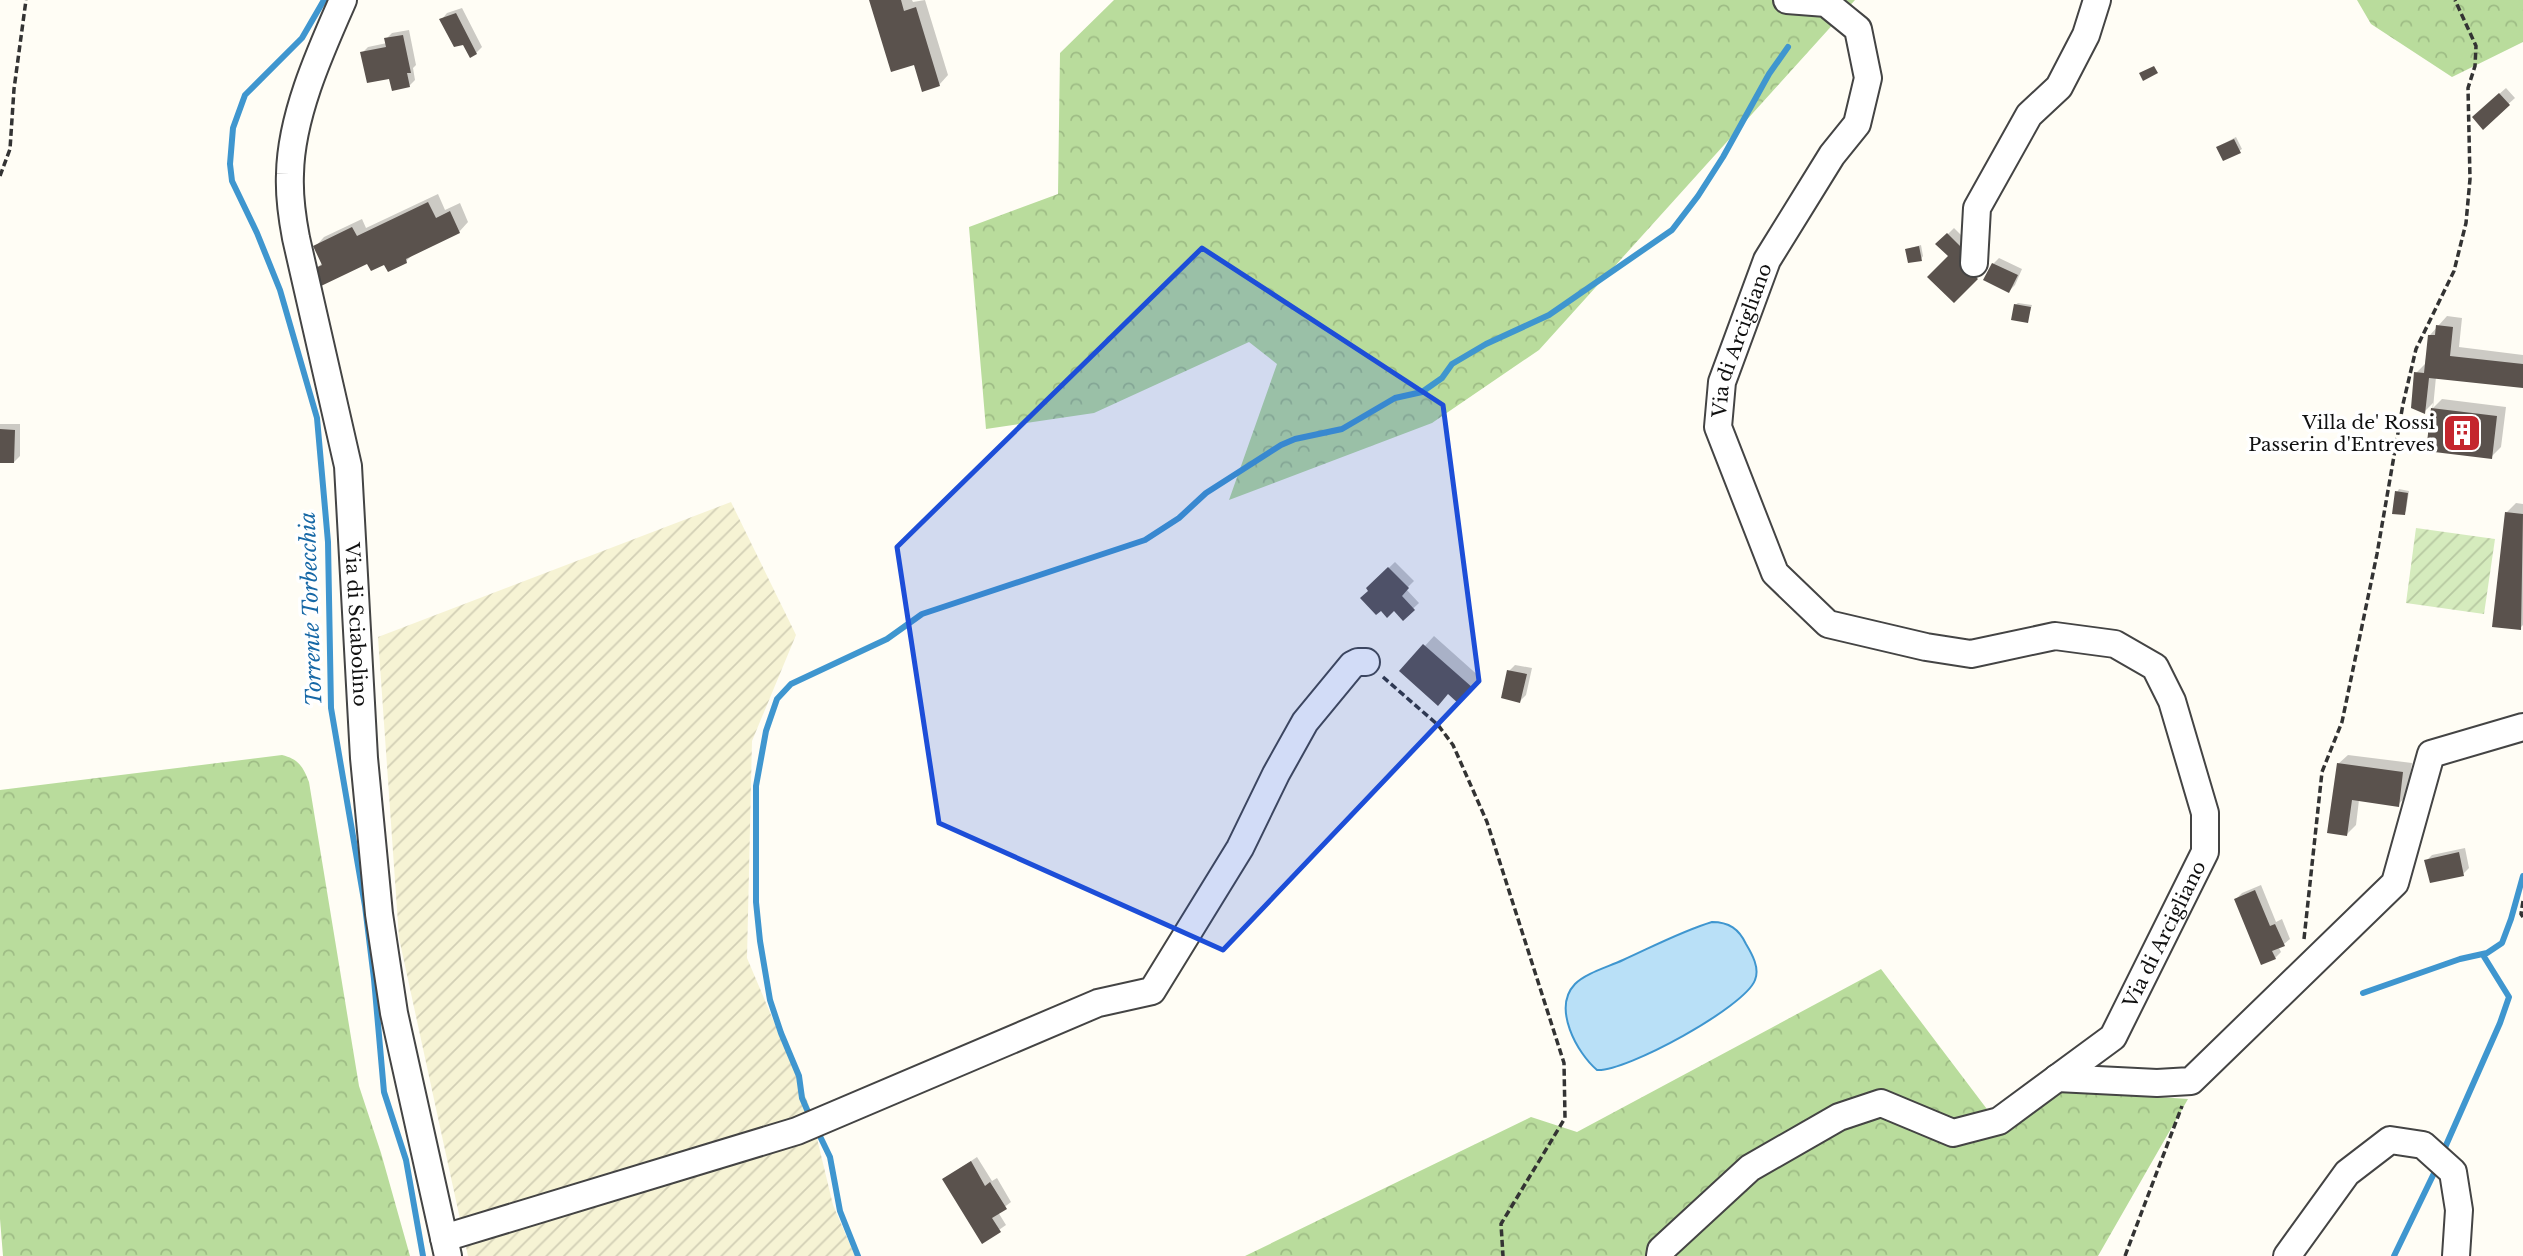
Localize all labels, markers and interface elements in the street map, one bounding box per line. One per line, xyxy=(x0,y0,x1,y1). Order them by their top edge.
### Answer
street label: Via di Arcigliano xyxy=(1708,260,1777,419)
place label: Villa de' Rossi Passerin d'Entreves xyxy=(2248,411,2436,456)
building icon: Villa de' Rossi Passerin d'Entreves xyxy=(2441,412,2483,454)
water label: Torrente Torbecchia xyxy=(295,511,327,707)
street label: Via di Sciabolino xyxy=(340,541,372,707)
street label: Via di Arcigliano xyxy=(2118,857,2211,1013)

